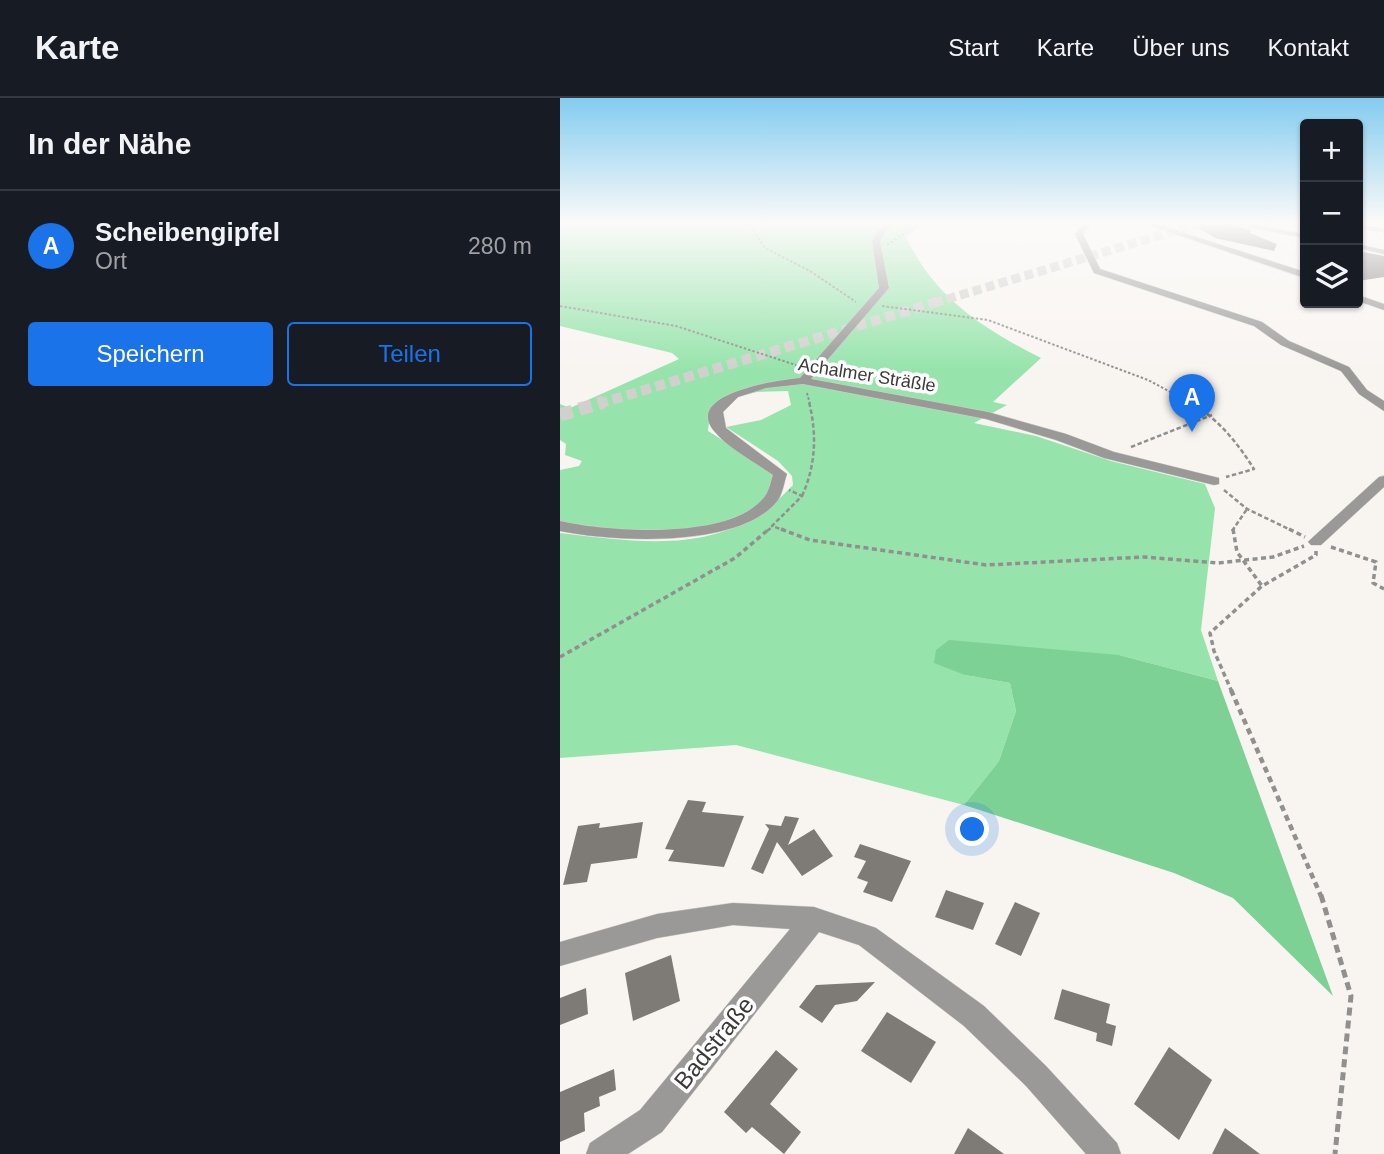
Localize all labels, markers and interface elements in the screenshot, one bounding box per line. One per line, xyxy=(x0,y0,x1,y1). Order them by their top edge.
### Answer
text: Karte xyxy=(35,29,119,66)
text: Start xyxy=(948,34,999,61)
text: Karte xyxy=(1037,34,1094,61)
text: Über uns xyxy=(1132,34,1230,61)
text: Kontakt xyxy=(1268,34,1349,61)
map controls xyxy=(1300,119,1363,308)
button: + xyxy=(1300,119,1363,182)
text: In der Nähe xyxy=(28,127,191,160)
button: − xyxy=(1300,182,1363,245)
text: Scheibengipfel xyxy=(95,217,280,247)
text: A xyxy=(43,233,59,259)
text: 280 m xyxy=(468,233,532,259)
button: layers xyxy=(1300,245,1363,308)
text: Ort xyxy=(95,248,127,274)
button: Speichern xyxy=(28,322,273,386)
button: Teilen xyxy=(287,322,532,386)
street label: Achalmer Sträßle xyxy=(797,354,937,396)
pin: A xyxy=(1169,374,1215,432)
your location xyxy=(955,812,989,846)
street label: Badstraße xyxy=(668,991,759,1094)

